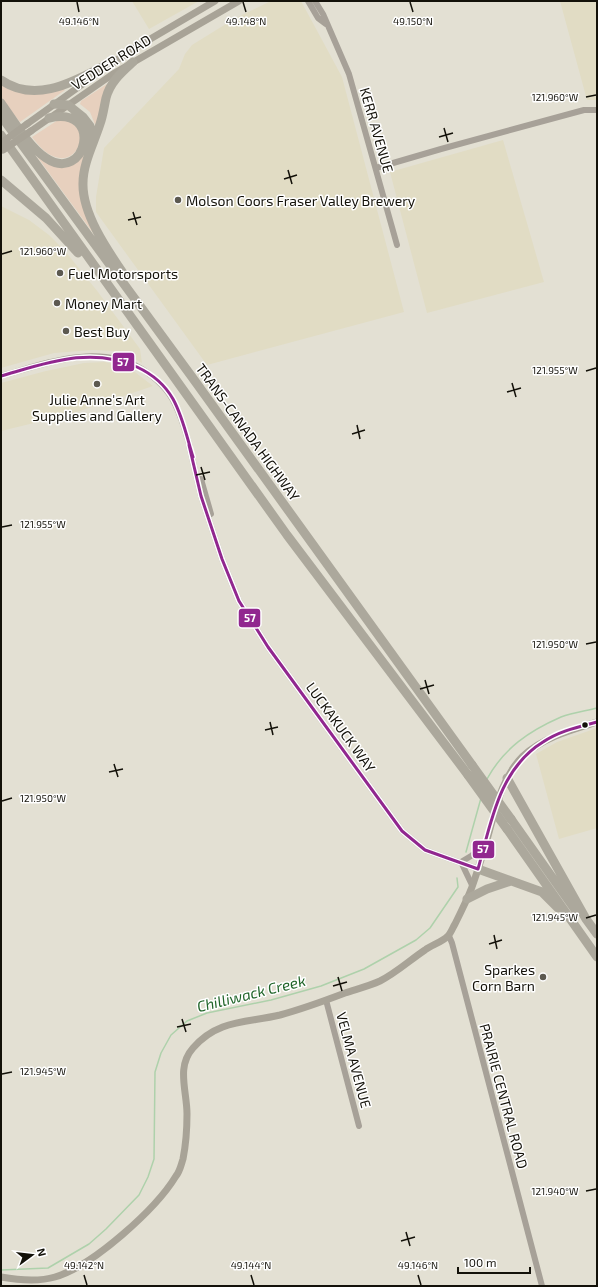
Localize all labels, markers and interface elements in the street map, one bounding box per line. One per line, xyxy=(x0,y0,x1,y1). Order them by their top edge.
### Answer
text: 49.146°N xyxy=(59,15,99,27)
text: 49.148°N xyxy=(226,15,266,27)
text: 49.150°N xyxy=(393,15,433,27)
street label: VEDDER ROAD xyxy=(68,31,154,93)
street label: KERR AVENUE xyxy=(357,85,397,175)
text: 121.960°W xyxy=(532,91,579,103)
place label: Molson Coors Fraser Valley Brewery xyxy=(186,192,416,209)
marker: Molson Coors Fraser Valley Brewery xyxy=(173,195,183,205)
text: 121.960°W xyxy=(20,245,67,257)
place label: Fuel Motorsports xyxy=(68,265,178,282)
marker: Fuel Motorsports xyxy=(55,268,65,278)
place label: Money Mart xyxy=(65,295,142,312)
marker: Money Mart xyxy=(52,298,62,308)
place label: Best Buy xyxy=(74,323,130,340)
marker: Best Buy xyxy=(61,326,71,336)
line badge: 57 xyxy=(112,352,135,372)
text: 57 xyxy=(117,355,129,368)
street label: TRANS-CANADA HIGHWAY xyxy=(192,360,304,504)
text: 121.955°W xyxy=(532,364,578,376)
marker: Julie Anne's Art Supplies and Gallery xyxy=(92,379,102,389)
place label: Julie Anne's Art Supplies and Gallery xyxy=(32,391,162,424)
text: 121.955°W xyxy=(20,518,66,530)
line badge: 57 xyxy=(238,608,261,628)
text: 57 xyxy=(244,611,256,624)
text: 121.950°W xyxy=(532,638,579,650)
street label: LUCKAKUCK WAY xyxy=(303,679,379,775)
unlabelled marker xyxy=(580,720,590,730)
text: 121.950°W xyxy=(20,792,67,804)
line badge: 57 xyxy=(472,840,495,859)
text: 57 xyxy=(477,842,489,855)
text: 121.945°W xyxy=(532,911,579,923)
place label: Sparkes Corn Barn xyxy=(472,961,535,994)
water label: Chilliwack Creek xyxy=(195,971,307,1015)
marker: Sparkes Corn Barn xyxy=(538,972,548,982)
street label: VELMA AVENUE xyxy=(333,1010,375,1110)
street label: PRAIRIE CENTRAL ROAD xyxy=(476,1021,532,1171)
text: 121.945°W xyxy=(20,1065,67,1077)
text: 121.940°W xyxy=(532,1185,579,1197)
north arrow xyxy=(12,1235,52,1275)
text: N xyxy=(35,1247,49,1258)
scale bar xyxy=(458,1249,530,1275)
text: 100 m xyxy=(464,1255,496,1269)
text: 49.142°N xyxy=(64,1259,104,1271)
text: 49.144°N xyxy=(231,1259,271,1271)
text: 49.146°N xyxy=(398,1259,438,1271)

